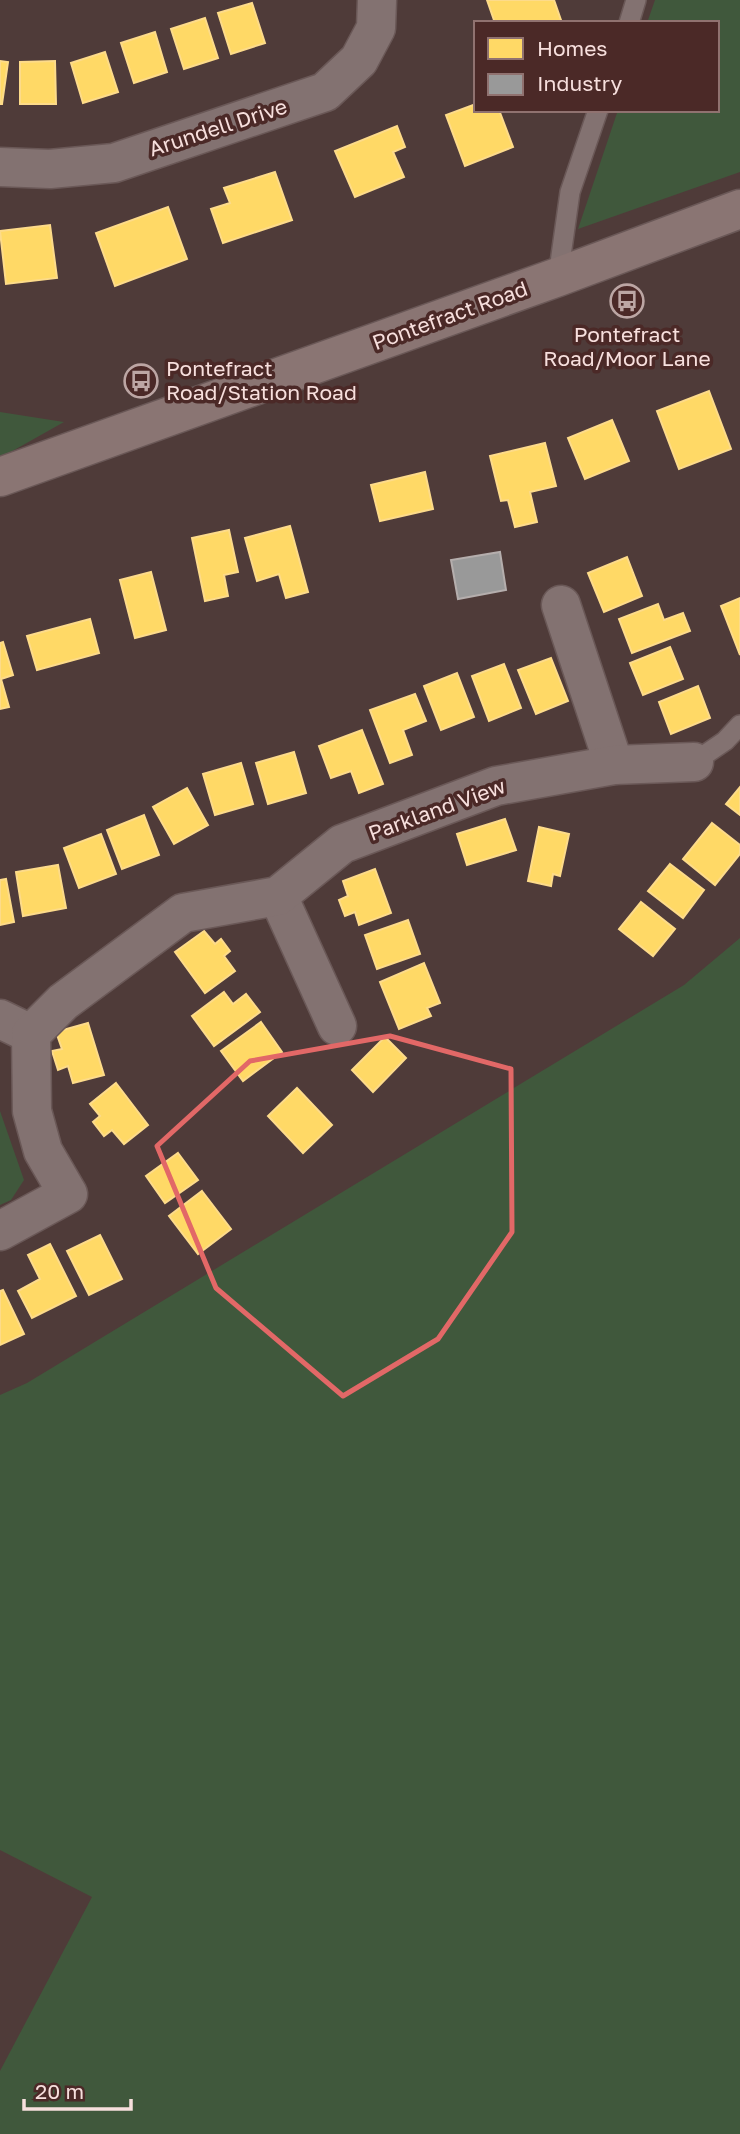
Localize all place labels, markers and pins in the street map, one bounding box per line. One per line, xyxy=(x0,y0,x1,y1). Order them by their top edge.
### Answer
bus stop icon: Pontefract Road/Moor Lane xyxy=(608,282,646,320)
place label: Pontefract Road/Moor Lane xyxy=(543,321,711,371)
place label: Pontefract Road/Station Road xyxy=(166,355,357,405)
bus stop icon: Pontefract Road/Station Road xyxy=(122,362,160,400)

